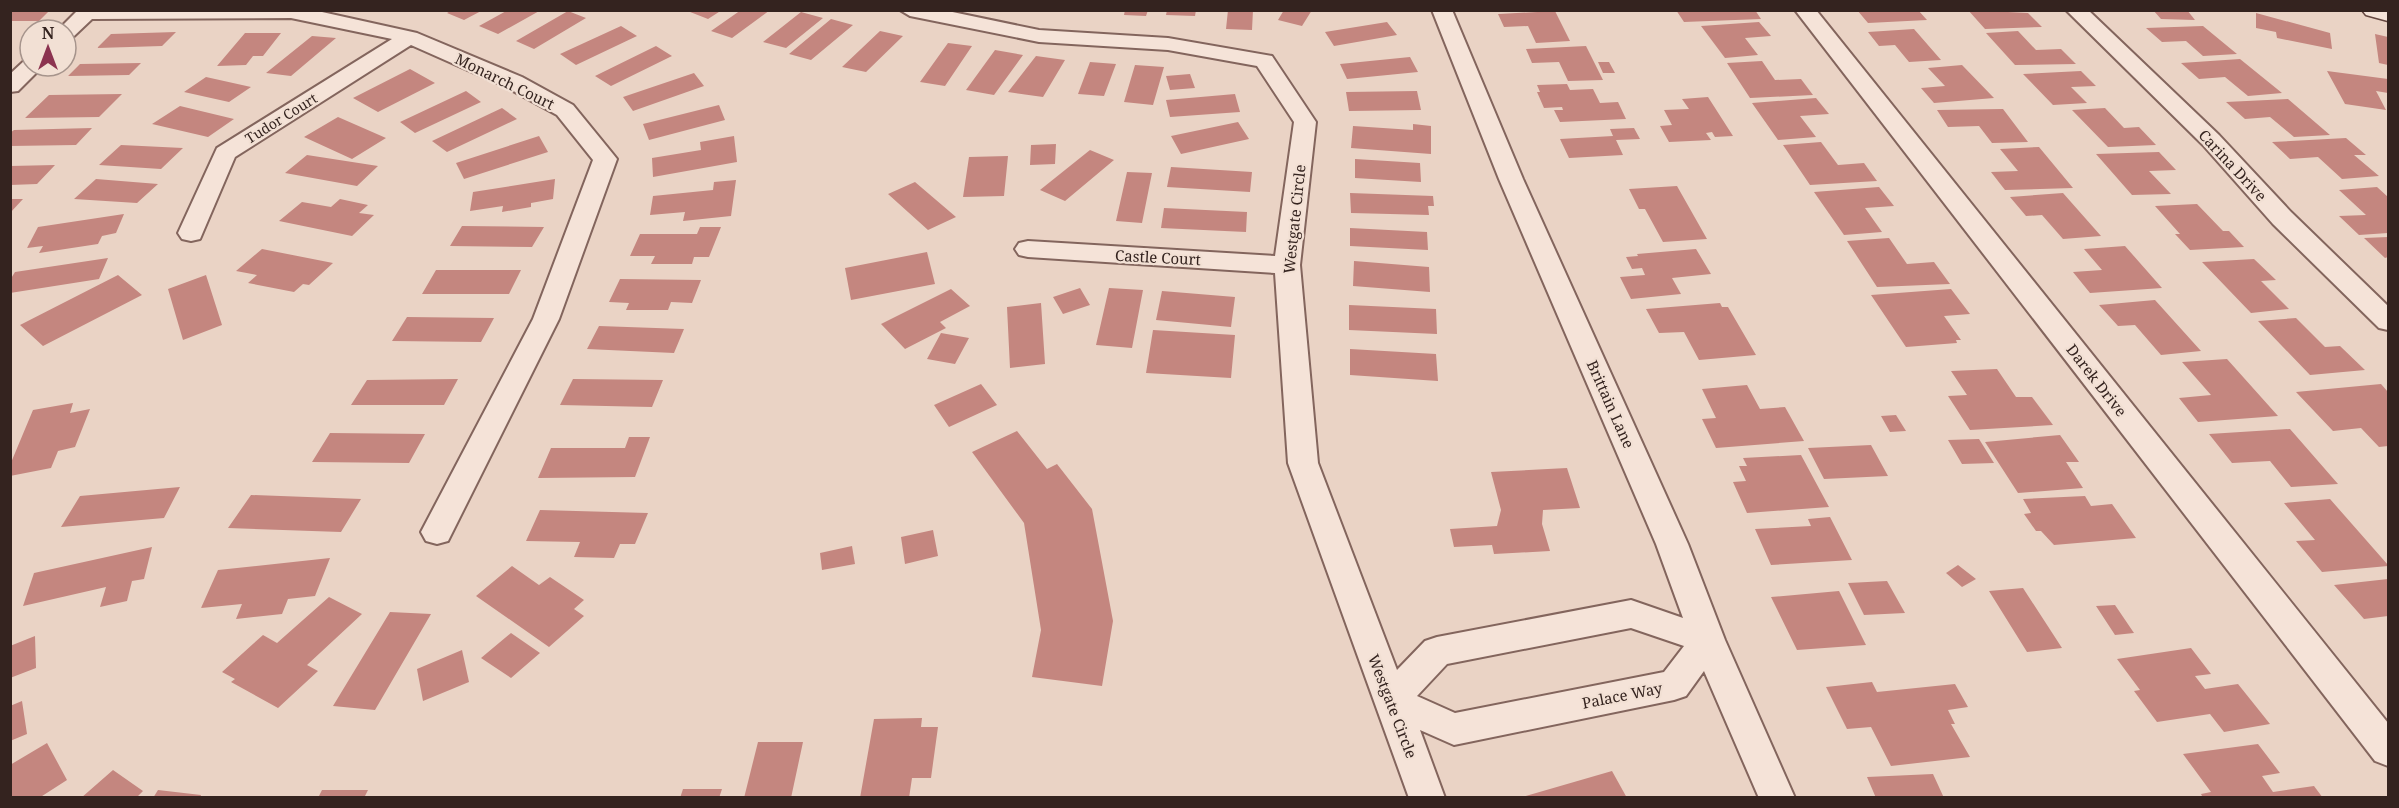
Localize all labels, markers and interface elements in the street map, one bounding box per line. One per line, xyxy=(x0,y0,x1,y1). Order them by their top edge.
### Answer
north arrow xyxy=(18,18,78,78)
text: N xyxy=(42,22,55,44)
street label: Monarch Court xyxy=(452,48,558,114)
street label: Tudor Court xyxy=(241,88,321,148)
street label: Carina Drive xyxy=(2195,125,2271,205)
street label: Westgate Circle xyxy=(1278,163,1310,275)
street label: Castle Court xyxy=(1115,245,1201,269)
street label: Darek Drive xyxy=(2062,340,2132,420)
street label: Brittain Lane xyxy=(1583,357,1639,451)
street label: Westgate Circle xyxy=(1364,651,1422,761)
street label: Palace Way xyxy=(1580,677,1664,713)

